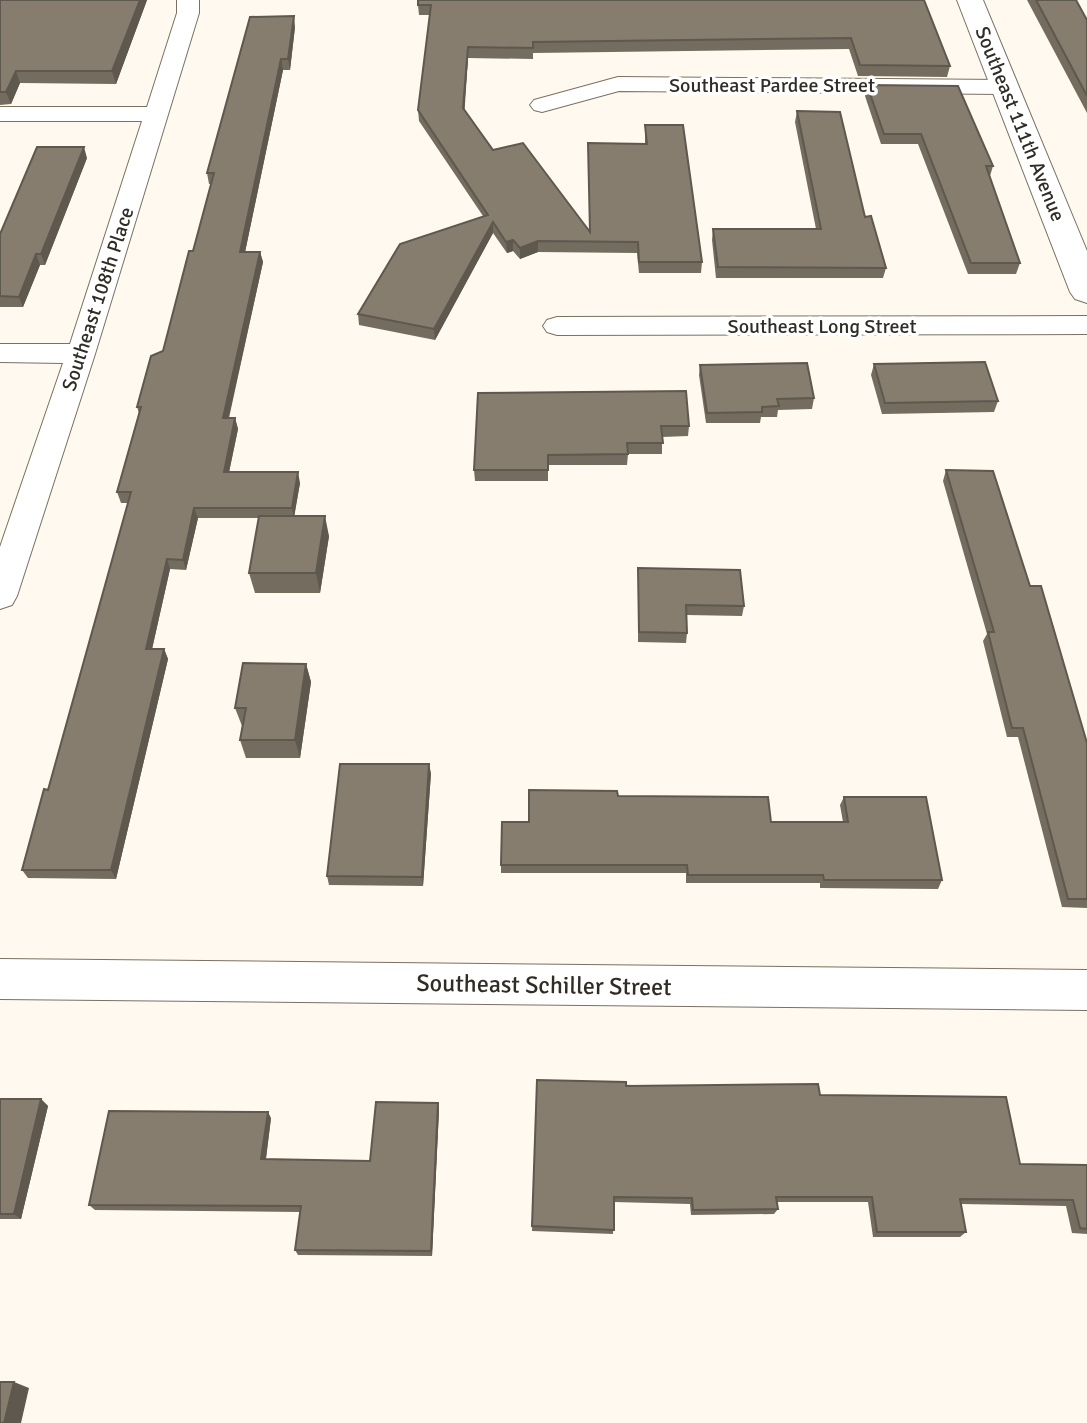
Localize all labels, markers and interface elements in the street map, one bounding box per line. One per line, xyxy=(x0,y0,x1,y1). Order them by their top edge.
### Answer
street label: Southeast 111th Avenue xyxy=(969,23,1071,225)
street label: Southeast Pardee Street xyxy=(669,73,875,98)
street label: Southeast 108th Place xyxy=(56,204,140,394)
street label: Southeast Long Street xyxy=(728,314,916,339)
street label: Southeast Schiller Street xyxy=(416,968,672,1002)

